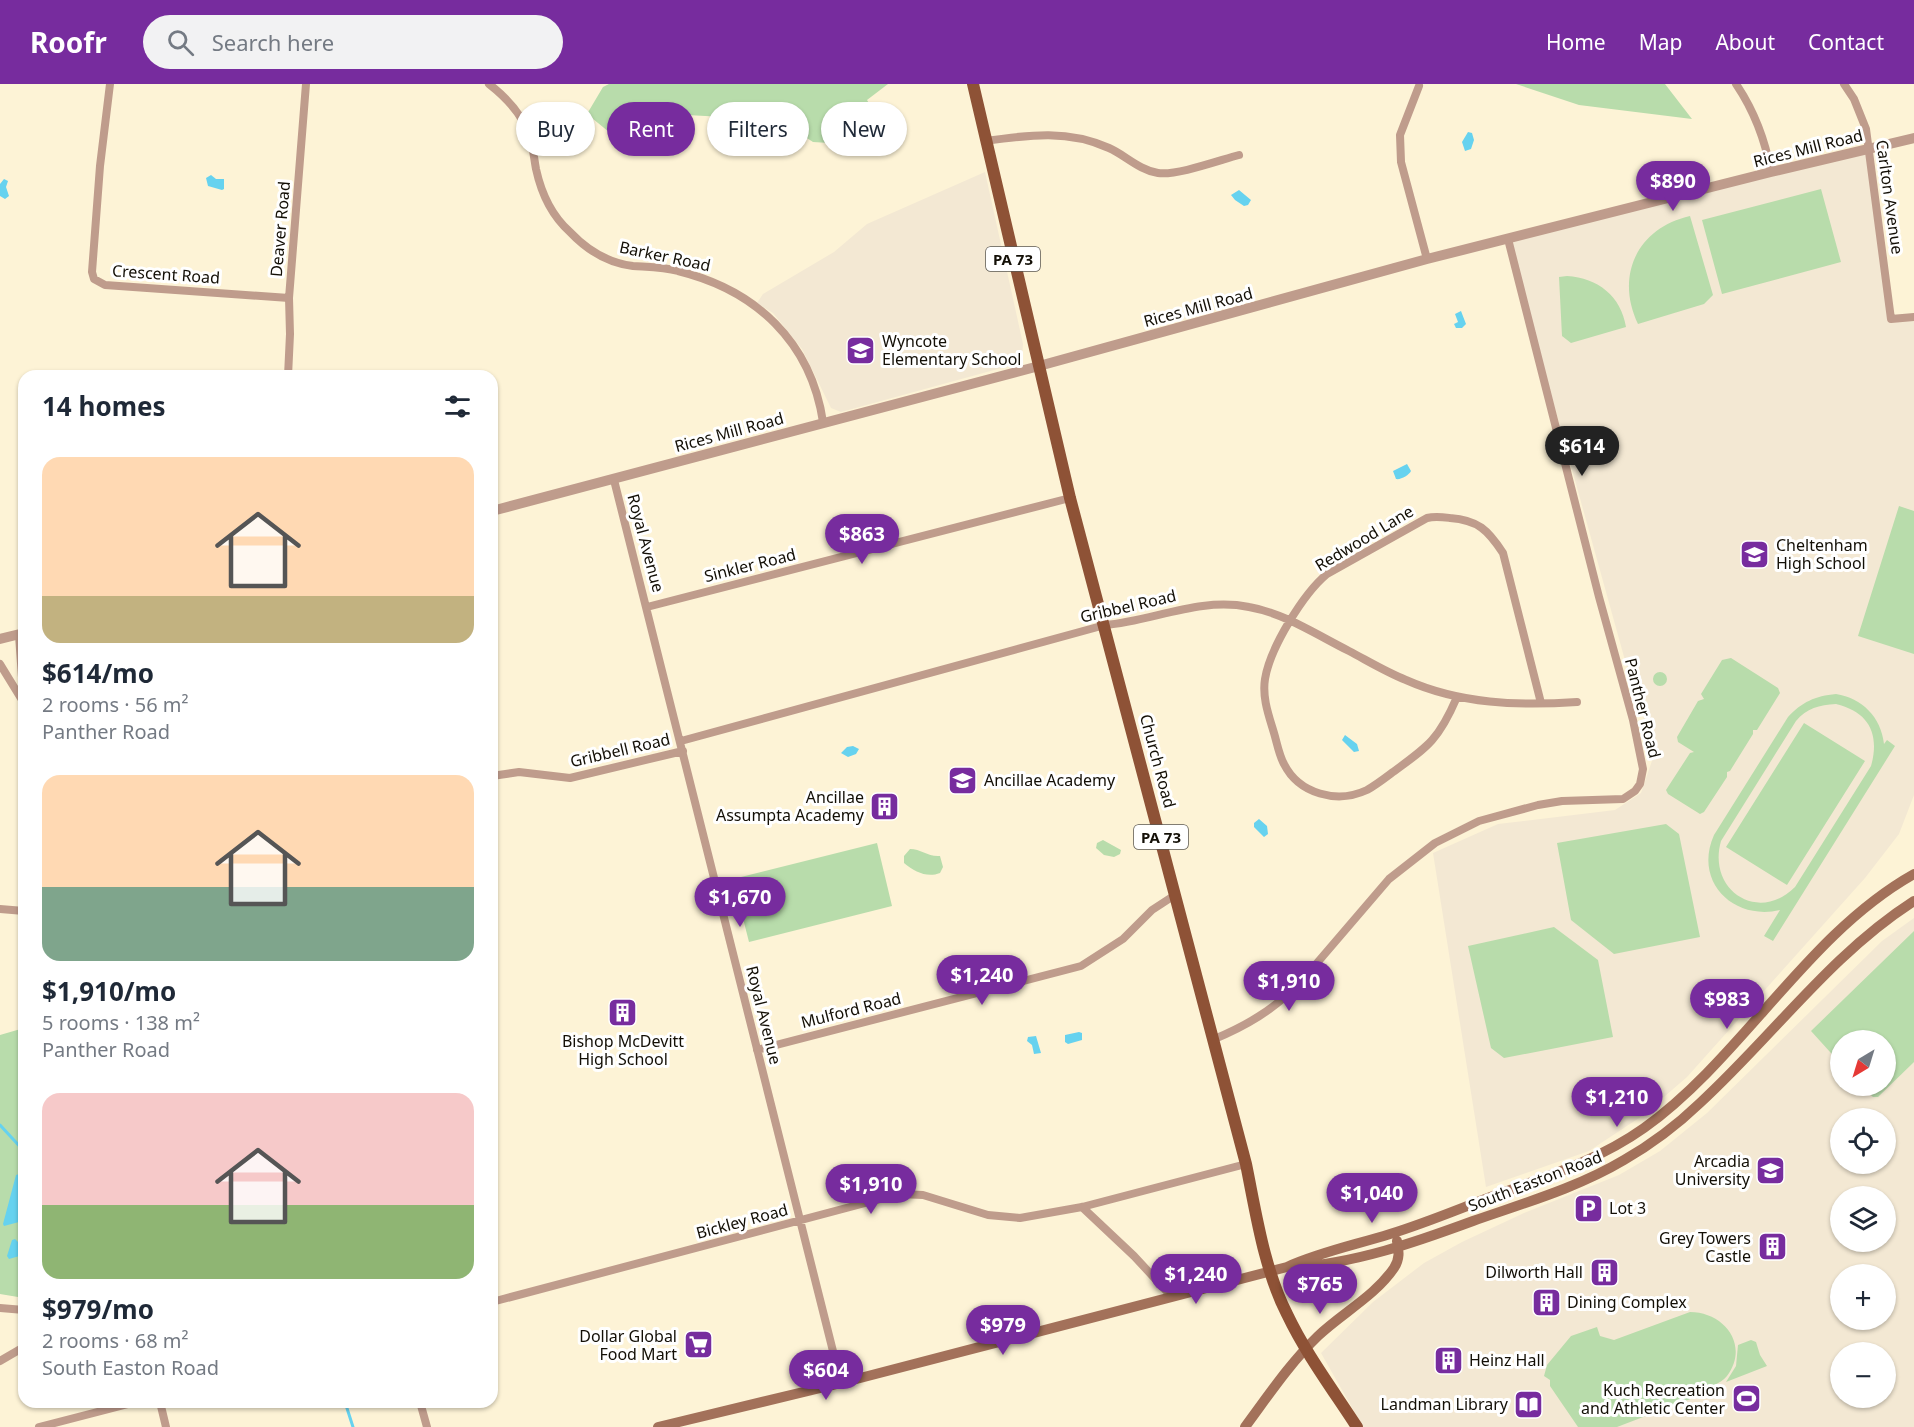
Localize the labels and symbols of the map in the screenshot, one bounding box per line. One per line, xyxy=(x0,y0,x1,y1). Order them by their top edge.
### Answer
street label: Rices Mill Road xyxy=(1751,124,1865,172)
street label: Carlton Avenue xyxy=(1871,138,1909,256)
pin: $890 xyxy=(1637,161,1709,212)
street label: Deaver Road xyxy=(265,180,295,278)
street label: Barker Road xyxy=(617,236,713,276)
road number: PA 73 xyxy=(986,247,1040,271)
street label: Crescent Road xyxy=(111,259,221,289)
street label: Rices Mill Road xyxy=(1141,282,1255,332)
place label: Wyncote Elementary School xyxy=(882,330,1021,370)
school or university icon: Wyncote Elementary School xyxy=(845,334,877,366)
street label: Rices Mill Road xyxy=(672,407,786,457)
pin: $614 xyxy=(1546,426,1618,477)
street label: Royal Avenue xyxy=(622,491,670,595)
street label: Redwood Lane xyxy=(1311,500,1417,576)
pin: $863 xyxy=(826,514,898,565)
place label: Cheltenham High School xyxy=(1776,534,1868,574)
school or university icon: Cheltenham High School xyxy=(1739,538,1771,570)
street label: Sinkler Road xyxy=(702,543,798,587)
street label: Gribbel Road xyxy=(1078,584,1178,628)
street label: Panther Road xyxy=(1620,656,1666,760)
street label: Church Road xyxy=(1135,712,1181,810)
street label: Gribbell Road xyxy=(568,728,672,772)
school or university icon: Ancillae Academy xyxy=(947,764,979,796)
place label: Ancillae Academy xyxy=(984,769,1116,791)
place label: Ancillae Assumpta Academy xyxy=(716,786,865,826)
building icon: Ancillae Assumpta Academy xyxy=(869,790,901,822)
road number: PA 73 xyxy=(1134,825,1188,849)
pin: $1,670 xyxy=(691,877,789,928)
pin: $1,240 xyxy=(933,955,1031,1006)
pin: $1,910 xyxy=(1240,961,1338,1012)
street label: Royal Avenue xyxy=(741,963,787,1067)
pin: $983 xyxy=(1691,979,1763,1030)
street label: Mulford Road xyxy=(799,987,903,1033)
building icon: Bishop McDevitt High School xyxy=(607,997,639,1029)
place label: Bishop McDevitt High School xyxy=(562,1030,684,1070)
north arrow xyxy=(1830,1030,1896,1096)
pin: $1,210 xyxy=(1568,1077,1666,1128)
street label: South Easton Road xyxy=(1465,1145,1605,1217)
place label: Arcadia University xyxy=(1675,1150,1751,1190)
school or university icon: Arcadia University xyxy=(1755,1154,1787,1186)
pin: $1,910 xyxy=(822,1164,920,1215)
pin: $1,040 xyxy=(1323,1173,1421,1224)
parking icon: Lot 3 xyxy=(1572,1192,1604,1224)
place label: Lot 3 xyxy=(1609,1197,1646,1219)
street label: Bickley Road xyxy=(694,1198,790,1244)
place label: Grey Towers Castle xyxy=(1659,1227,1751,1267)
building icon: Grey Towers Castle xyxy=(1756,1231,1788,1263)
pin: $1,240 xyxy=(1147,1254,1245,1305)
building icon: Dilworth Hall xyxy=(1588,1256,1620,1288)
place label: Dilworth Hall xyxy=(1485,1261,1583,1283)
pin: $765 xyxy=(1284,1264,1356,1315)
building icon: Dining Complex xyxy=(1530,1286,1562,1318)
place label: Dining Complex xyxy=(1567,1291,1687,1313)
pin: $979 xyxy=(967,1305,1039,1356)
place label: Dollar Global Food Mart xyxy=(579,1325,677,1365)
supermarket icon: Dollar Global Food Mart xyxy=(682,1329,714,1361)
building icon: Heinz Hall xyxy=(1432,1344,1464,1376)
place label: Heinz Hall xyxy=(1469,1349,1545,1371)
pin: $604 xyxy=(790,1350,862,1401)
place label: Kuch Recreation and Athletic Center xyxy=(1581,1379,1725,1419)
sports icon: Kuch Recreation and Athletic Center xyxy=(1730,1383,1762,1415)
library icon: Landman Library xyxy=(1513,1388,1545,1420)
place label: Landman Library xyxy=(1381,1393,1509,1415)

